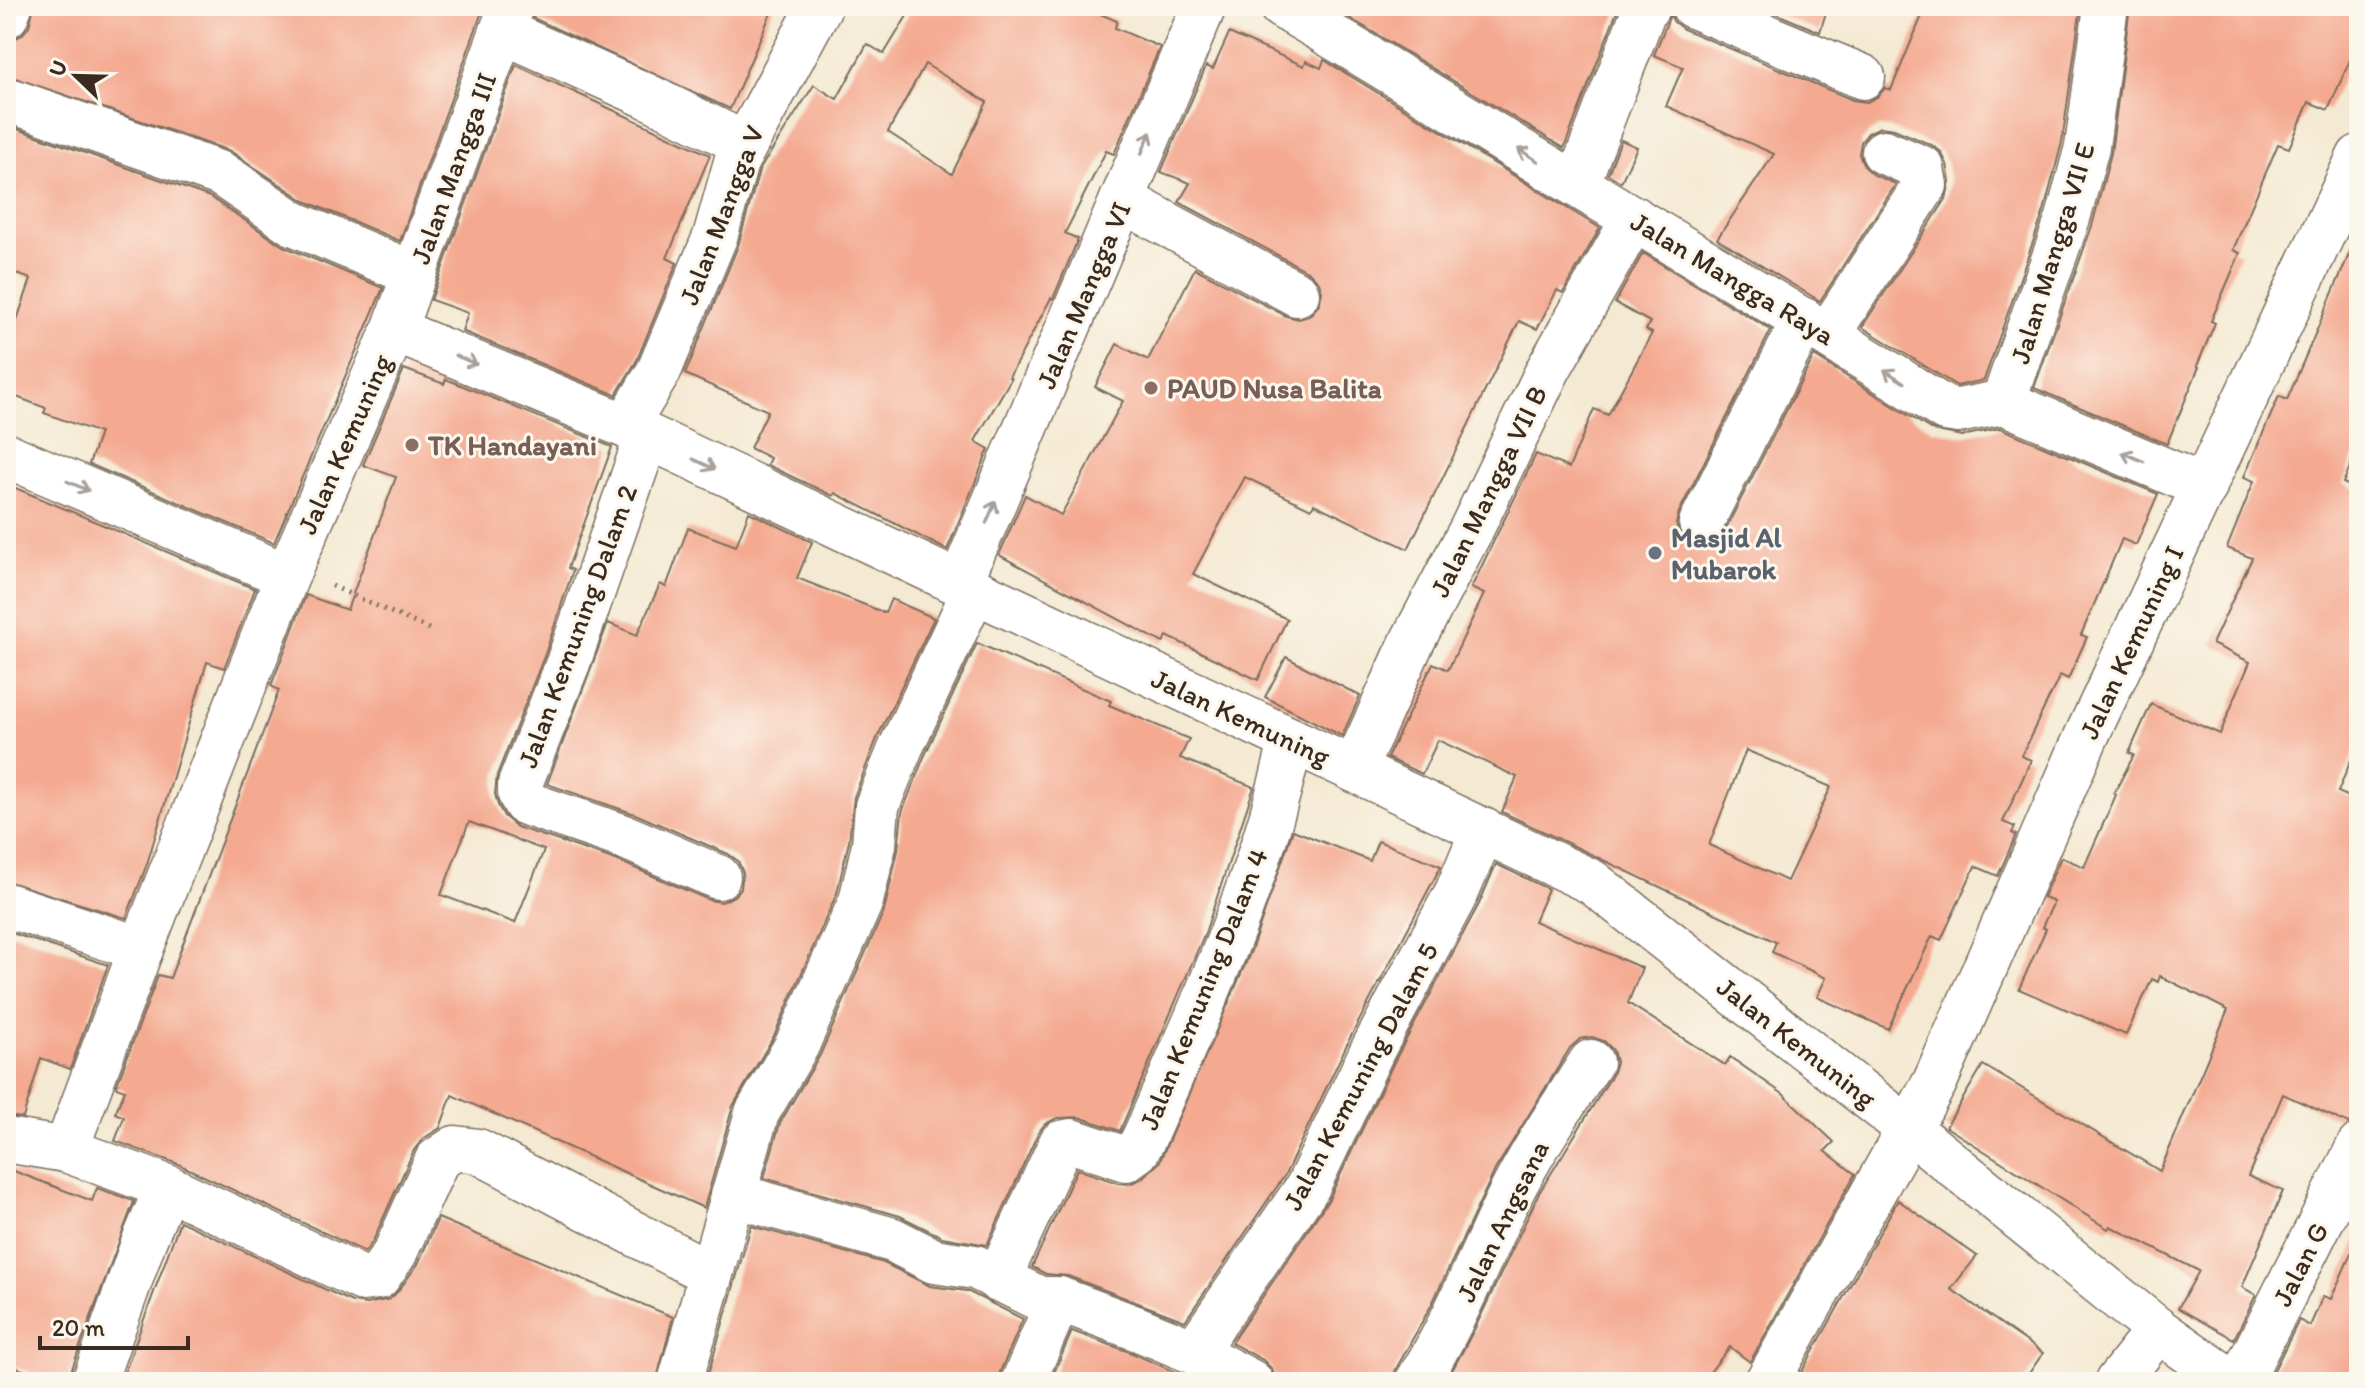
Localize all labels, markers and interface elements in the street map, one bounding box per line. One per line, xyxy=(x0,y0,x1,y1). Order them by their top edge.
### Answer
north arrow xyxy=(36,36,116,116)
text: U xyxy=(43,56,73,80)
street label: Jalan Mangga III xyxy=(403,68,503,268)
street label: Jalan Mangga V xyxy=(671,120,771,310)
one-way arrow xyxy=(1140,131,1154,156)
street label: Jalan Mangga VII E xyxy=(2002,138,2102,368)
one-way arrow xyxy=(1517,147,1540,163)
street label: Jalan Mangga VI xyxy=(1028,196,1138,394)
street label: Jalan Mangga Raya xyxy=(1625,204,1841,352)
street label: Jalan Kemuning xyxy=(289,348,399,539)
one-way arrow xyxy=(453,353,478,368)
one-way arrow xyxy=(1883,368,1906,384)
place label: PAUD Nusa Balita xyxy=(1167,371,1382,405)
marker: PAUD Nusa Balita xyxy=(1142,379,1160,397)
street label: Jalan Mangga VII B xyxy=(1422,380,1554,602)
place label: TK Handayani xyxy=(427,428,597,462)
marker: TK Handayani xyxy=(403,436,421,454)
one-way arrow xyxy=(2121,449,2146,463)
one-way arrow xyxy=(692,457,716,472)
one-way arrow xyxy=(65,479,90,494)
street label: Jalan Kemuning Dalam 2 xyxy=(510,480,644,772)
one-way arrow xyxy=(985,500,1000,524)
place label: Masjid Al Mubarok xyxy=(1671,520,1782,586)
street label: Jalan Kemuning I xyxy=(2071,540,2191,744)
marker: Masjid Al Mubarok xyxy=(1646,544,1664,562)
street label: Jalan Kemuning xyxy=(1146,661,1336,773)
street label: Jalan Kemuning Dalam 4 xyxy=(1131,843,1275,1135)
street label: Jalan Kemuning Dalam 5 xyxy=(1275,936,1445,1216)
street label: Jalan Kemuning xyxy=(1711,969,1884,1115)
street label: Jalan Angsana xyxy=(1448,1135,1556,1307)
street label: Jalan G xyxy=(2264,1216,2336,1312)
scale bar xyxy=(40,1300,188,1350)
text: 20 m xyxy=(52,1313,105,1342)

